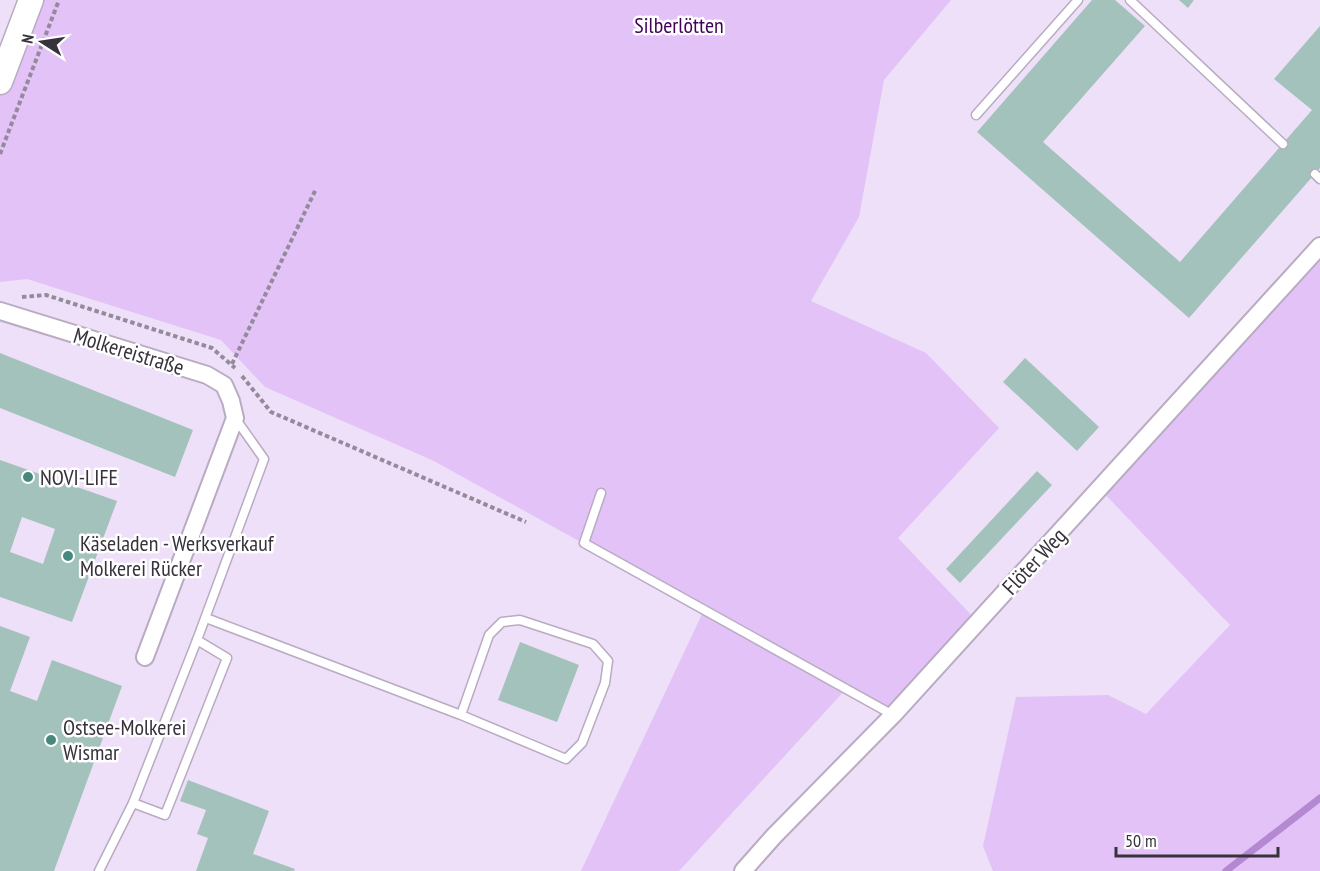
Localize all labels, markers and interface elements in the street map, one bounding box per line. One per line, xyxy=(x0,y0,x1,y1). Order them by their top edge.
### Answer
park label: Silberlötten xyxy=(634,11,724,39)
north arrow xyxy=(12,12,72,72)
text: N xyxy=(17,33,38,45)
street label: Molkereistraße xyxy=(70,321,188,381)
place label: NOVI-LIFE xyxy=(40,463,118,491)
marker: NOVI-LIFE xyxy=(21,470,35,484)
street label: Flöter Weg xyxy=(996,522,1072,600)
place label: Käseladen - Werksverkauf Molkerei Rücker xyxy=(80,529,275,582)
marker: Käseladen - Werksverkauf Molkerei Rücker xyxy=(61,549,75,563)
place label: Ostsee-Molkerei Wismar xyxy=(63,713,186,766)
marker: Ostsee-Molkerei Wismar xyxy=(44,733,58,747)
scale bar xyxy=(1116,820,1278,858)
text: 50 m xyxy=(1125,829,1157,852)

